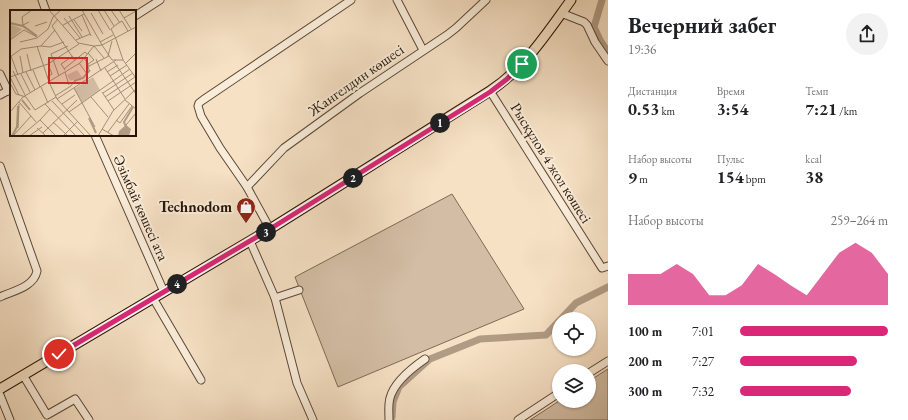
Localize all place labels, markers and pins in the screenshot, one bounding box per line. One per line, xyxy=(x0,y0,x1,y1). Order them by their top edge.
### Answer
pin xyxy=(505,47,539,81)
pin: 1 xyxy=(430,113,450,133)
pin: 2 xyxy=(343,168,363,188)
shop icon: Technodom xyxy=(235,196,257,224)
place label: Technodom xyxy=(159,197,232,216)
pin: 3 xyxy=(256,222,276,242)
pin: 4 xyxy=(167,274,187,294)
pin xyxy=(42,337,76,371)

